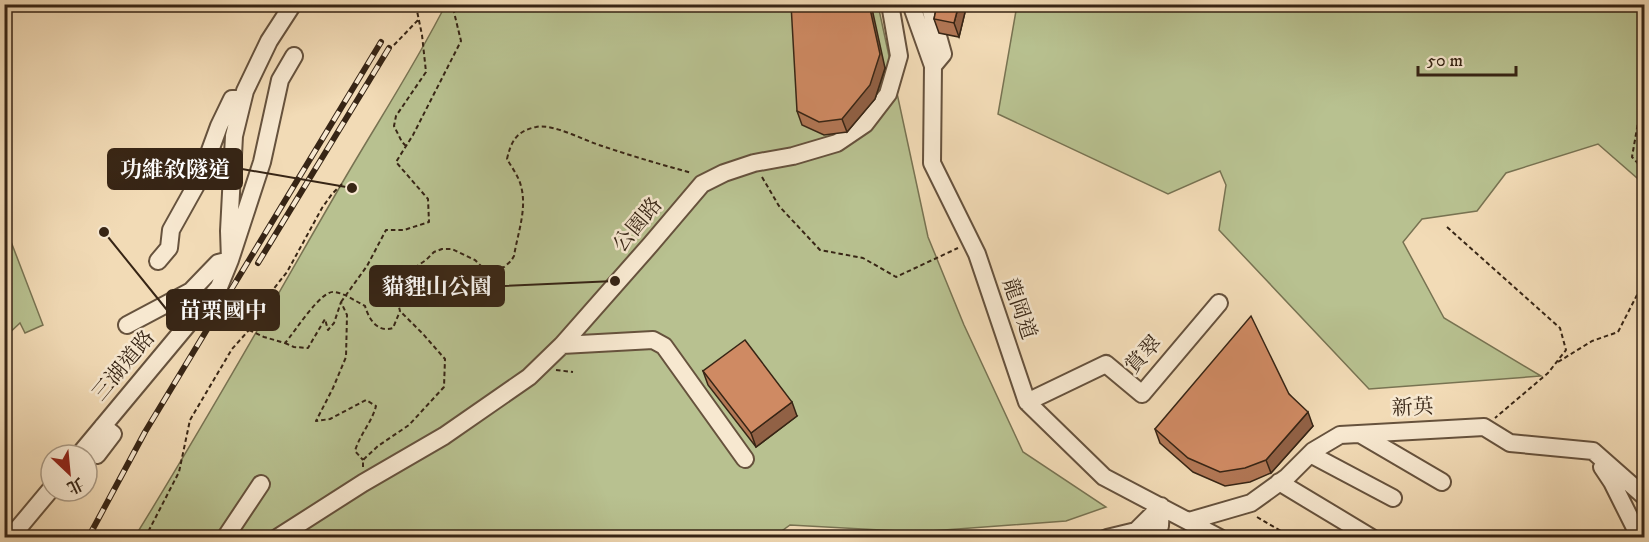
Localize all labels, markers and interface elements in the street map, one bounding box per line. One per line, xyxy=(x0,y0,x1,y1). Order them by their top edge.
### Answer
scale bar xyxy=(1418,39,1516,77)
text: 50 m xyxy=(1427,50,1463,72)
callout: 功維敘隧道 xyxy=(108,149,242,189)
text: 功維敘隧道 xyxy=(120,157,230,184)
street label: 公園路 xyxy=(608,193,668,257)
callout: 貓貍山公園 xyxy=(370,266,504,306)
text: 貓貍山公園 xyxy=(382,274,492,301)
street label: 龍岡道 xyxy=(996,275,1042,343)
callout: 苗栗國中 xyxy=(167,290,279,330)
text: 苗栗國中 xyxy=(179,298,267,325)
street label: 三湖道路 xyxy=(87,325,161,407)
street label: 賞翠 xyxy=(1120,331,1168,379)
street label: 新英 xyxy=(1391,394,1435,422)
north arrow xyxy=(39,443,99,503)
text: 北 xyxy=(64,473,87,498)

